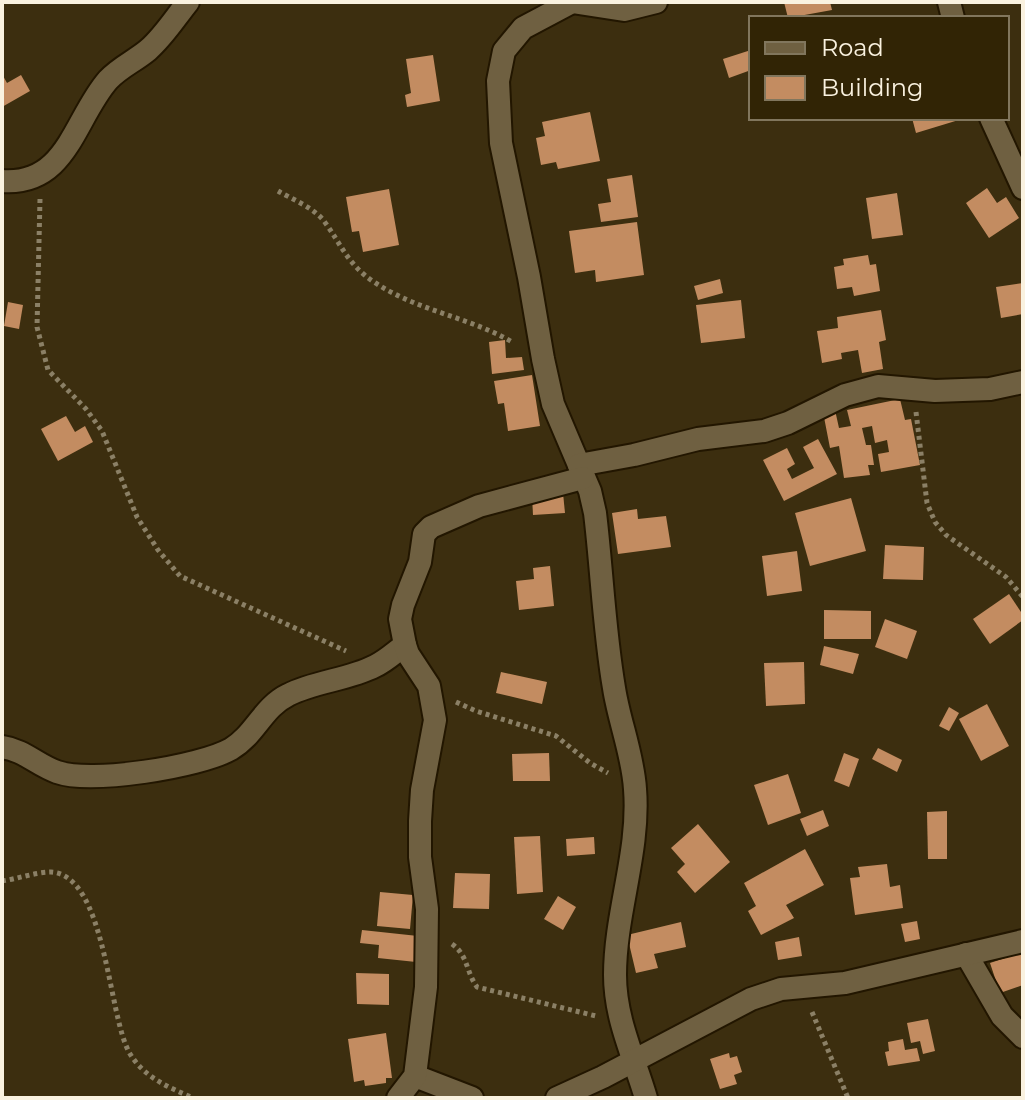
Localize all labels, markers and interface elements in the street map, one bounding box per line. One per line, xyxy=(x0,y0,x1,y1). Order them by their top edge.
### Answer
legend xyxy=(749,16,1009,120)
text: Road xyxy=(821,33,884,62)
text: Building xyxy=(821,73,924,102)

